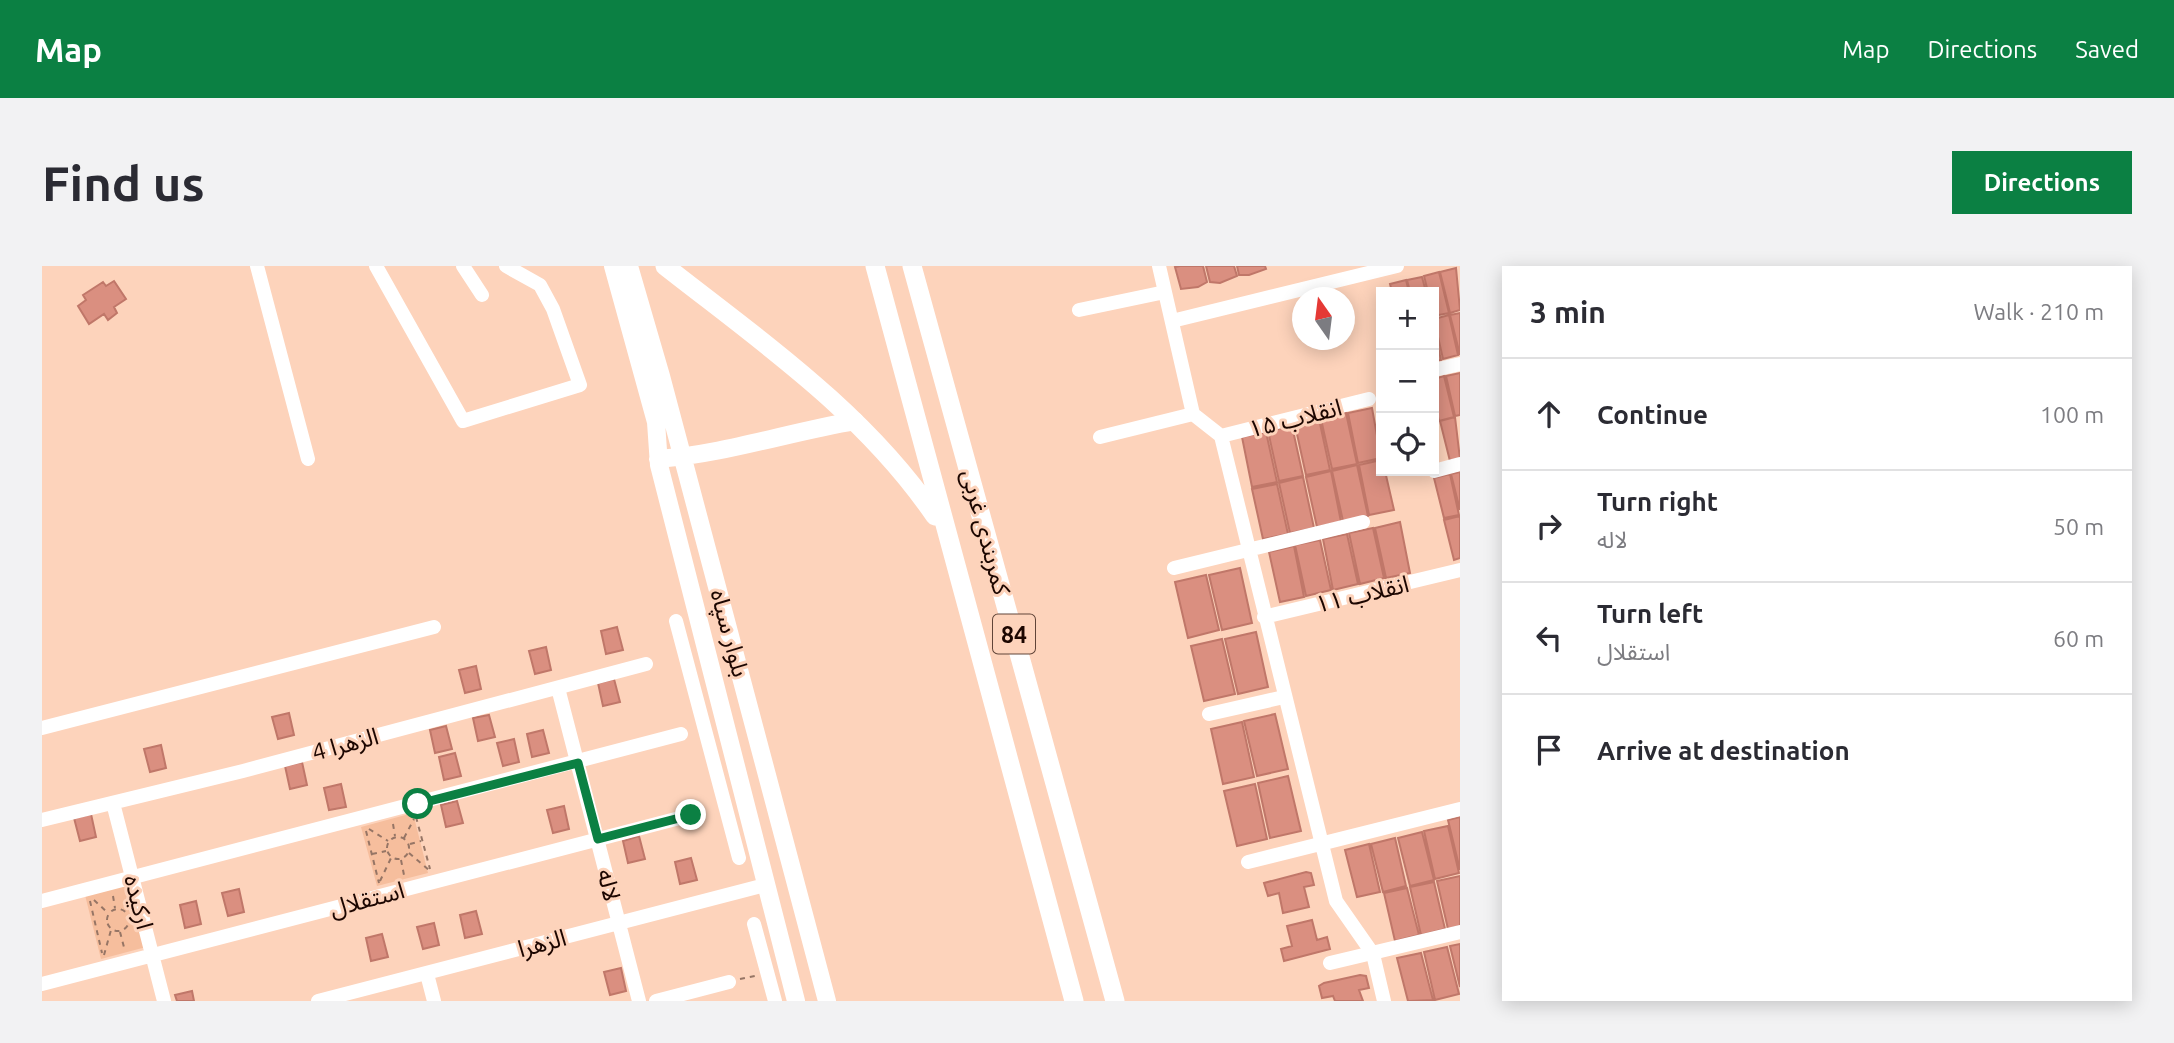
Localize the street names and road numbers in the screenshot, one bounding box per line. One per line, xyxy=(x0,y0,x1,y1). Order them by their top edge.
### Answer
street label: انقلاب ۱۵ xyxy=(1246,393,1345,443)
street label: کمربندی غربی xyxy=(955,466,1016,599)
street label: انقلاب ۱۱ xyxy=(1313,570,1412,618)
street label: بلوار سپاه xyxy=(703,586,755,680)
road number: 84 xyxy=(993,614,1035,654)
street label: الزهرا 4 xyxy=(309,722,382,767)
street label: لاله xyxy=(592,866,626,904)
street label: ارکیده xyxy=(118,872,159,932)
street label: استقلال xyxy=(327,876,408,923)
street label: الزهرا xyxy=(515,924,569,963)

